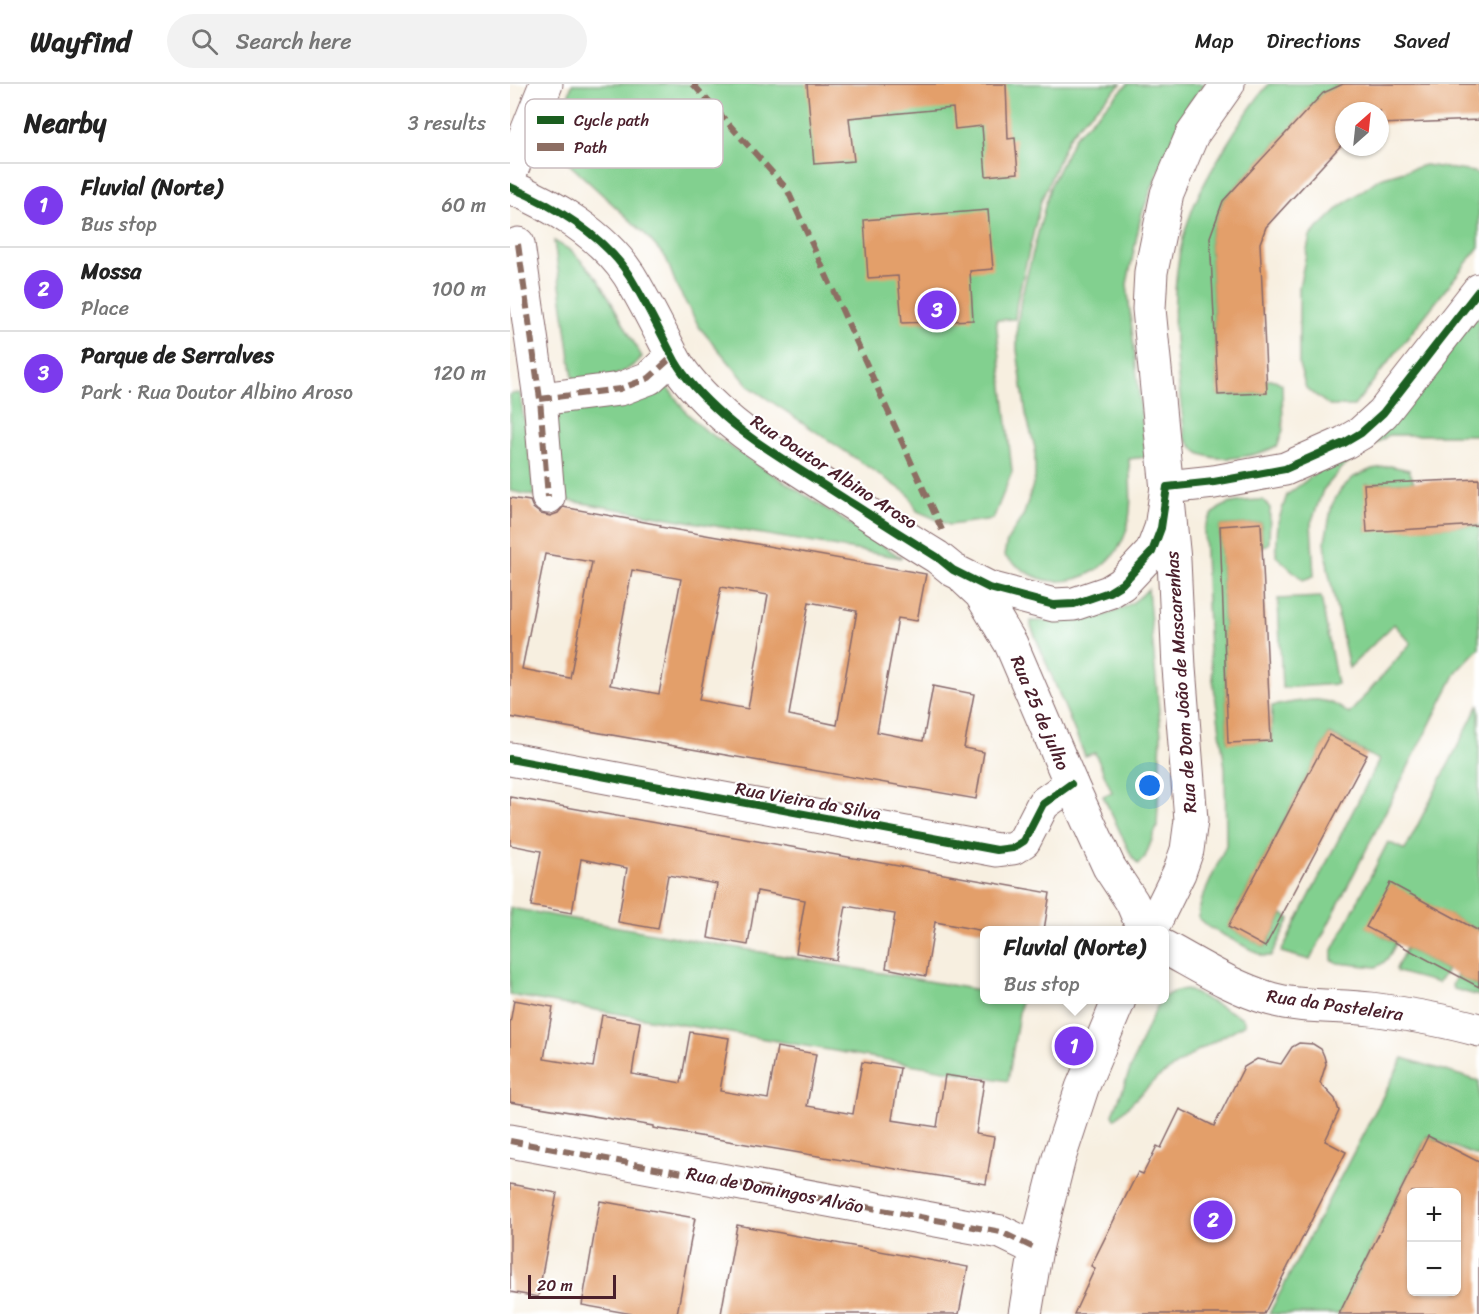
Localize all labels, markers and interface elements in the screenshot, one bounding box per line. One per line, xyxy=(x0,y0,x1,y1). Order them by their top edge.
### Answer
search box xyxy=(167,14,587,68)
text: Wayfind xyxy=(30,17,131,66)
text: Search here xyxy=(236,22,352,61)
text: Map xyxy=(1195,22,1233,60)
text: Directions xyxy=(1266,22,1361,60)
text: Saved xyxy=(1394,22,1449,60)
icon: search xyxy=(188,25,221,58)
legend xyxy=(525,99,723,168)
text: Nearby xyxy=(24,100,106,146)
north arrow xyxy=(1335,102,1389,156)
text: 3 results xyxy=(408,106,486,141)
text: Cycle path xyxy=(574,106,649,135)
text: Path xyxy=(574,133,607,162)
text: Fluvial (Norte) xyxy=(81,168,222,207)
text: 1 xyxy=(39,188,48,223)
text: 60 m xyxy=(441,188,486,223)
text: Bus stop xyxy=(81,207,157,242)
text: Mossa xyxy=(81,252,141,291)
text: 2 xyxy=(38,272,49,307)
text: 100 m xyxy=(432,272,486,307)
pin: 3 xyxy=(918,288,956,332)
text: Place xyxy=(81,291,129,326)
text: Parque de Serralves xyxy=(81,336,274,375)
text: 3 xyxy=(38,356,49,391)
text: 120 m xyxy=(433,356,486,391)
text: Park · Rua Doutor Albino Aroso xyxy=(81,375,353,410)
street label: Rua Doutor Albino Aroso xyxy=(744,406,924,538)
street label: Rua de Dom João de Mascarenhas xyxy=(1156,549,1206,814)
street label: Rua 25 de julho xyxy=(1001,650,1079,776)
your location xyxy=(1135,771,1164,800)
street label: Rua Vieira da Silva xyxy=(733,772,883,830)
popup xyxy=(980,926,1169,1004)
text: Fluvial (Norte) xyxy=(1004,928,1145,967)
text: Bus stop xyxy=(1004,967,1080,1002)
street label: Rua da Pasteleira xyxy=(1265,980,1406,1031)
pin: 1 xyxy=(1054,1024,1094,1068)
street label: Rua de Domingos Alvão xyxy=(684,1157,866,1223)
map controls xyxy=(1407,1188,1461,1296)
button: + xyxy=(1407,1188,1461,1242)
pin: 2 xyxy=(1194,1198,1232,1242)
button: − xyxy=(1407,1242,1461,1296)
text: 20 m xyxy=(537,1271,573,1300)
scale bar xyxy=(528,1272,616,1300)

